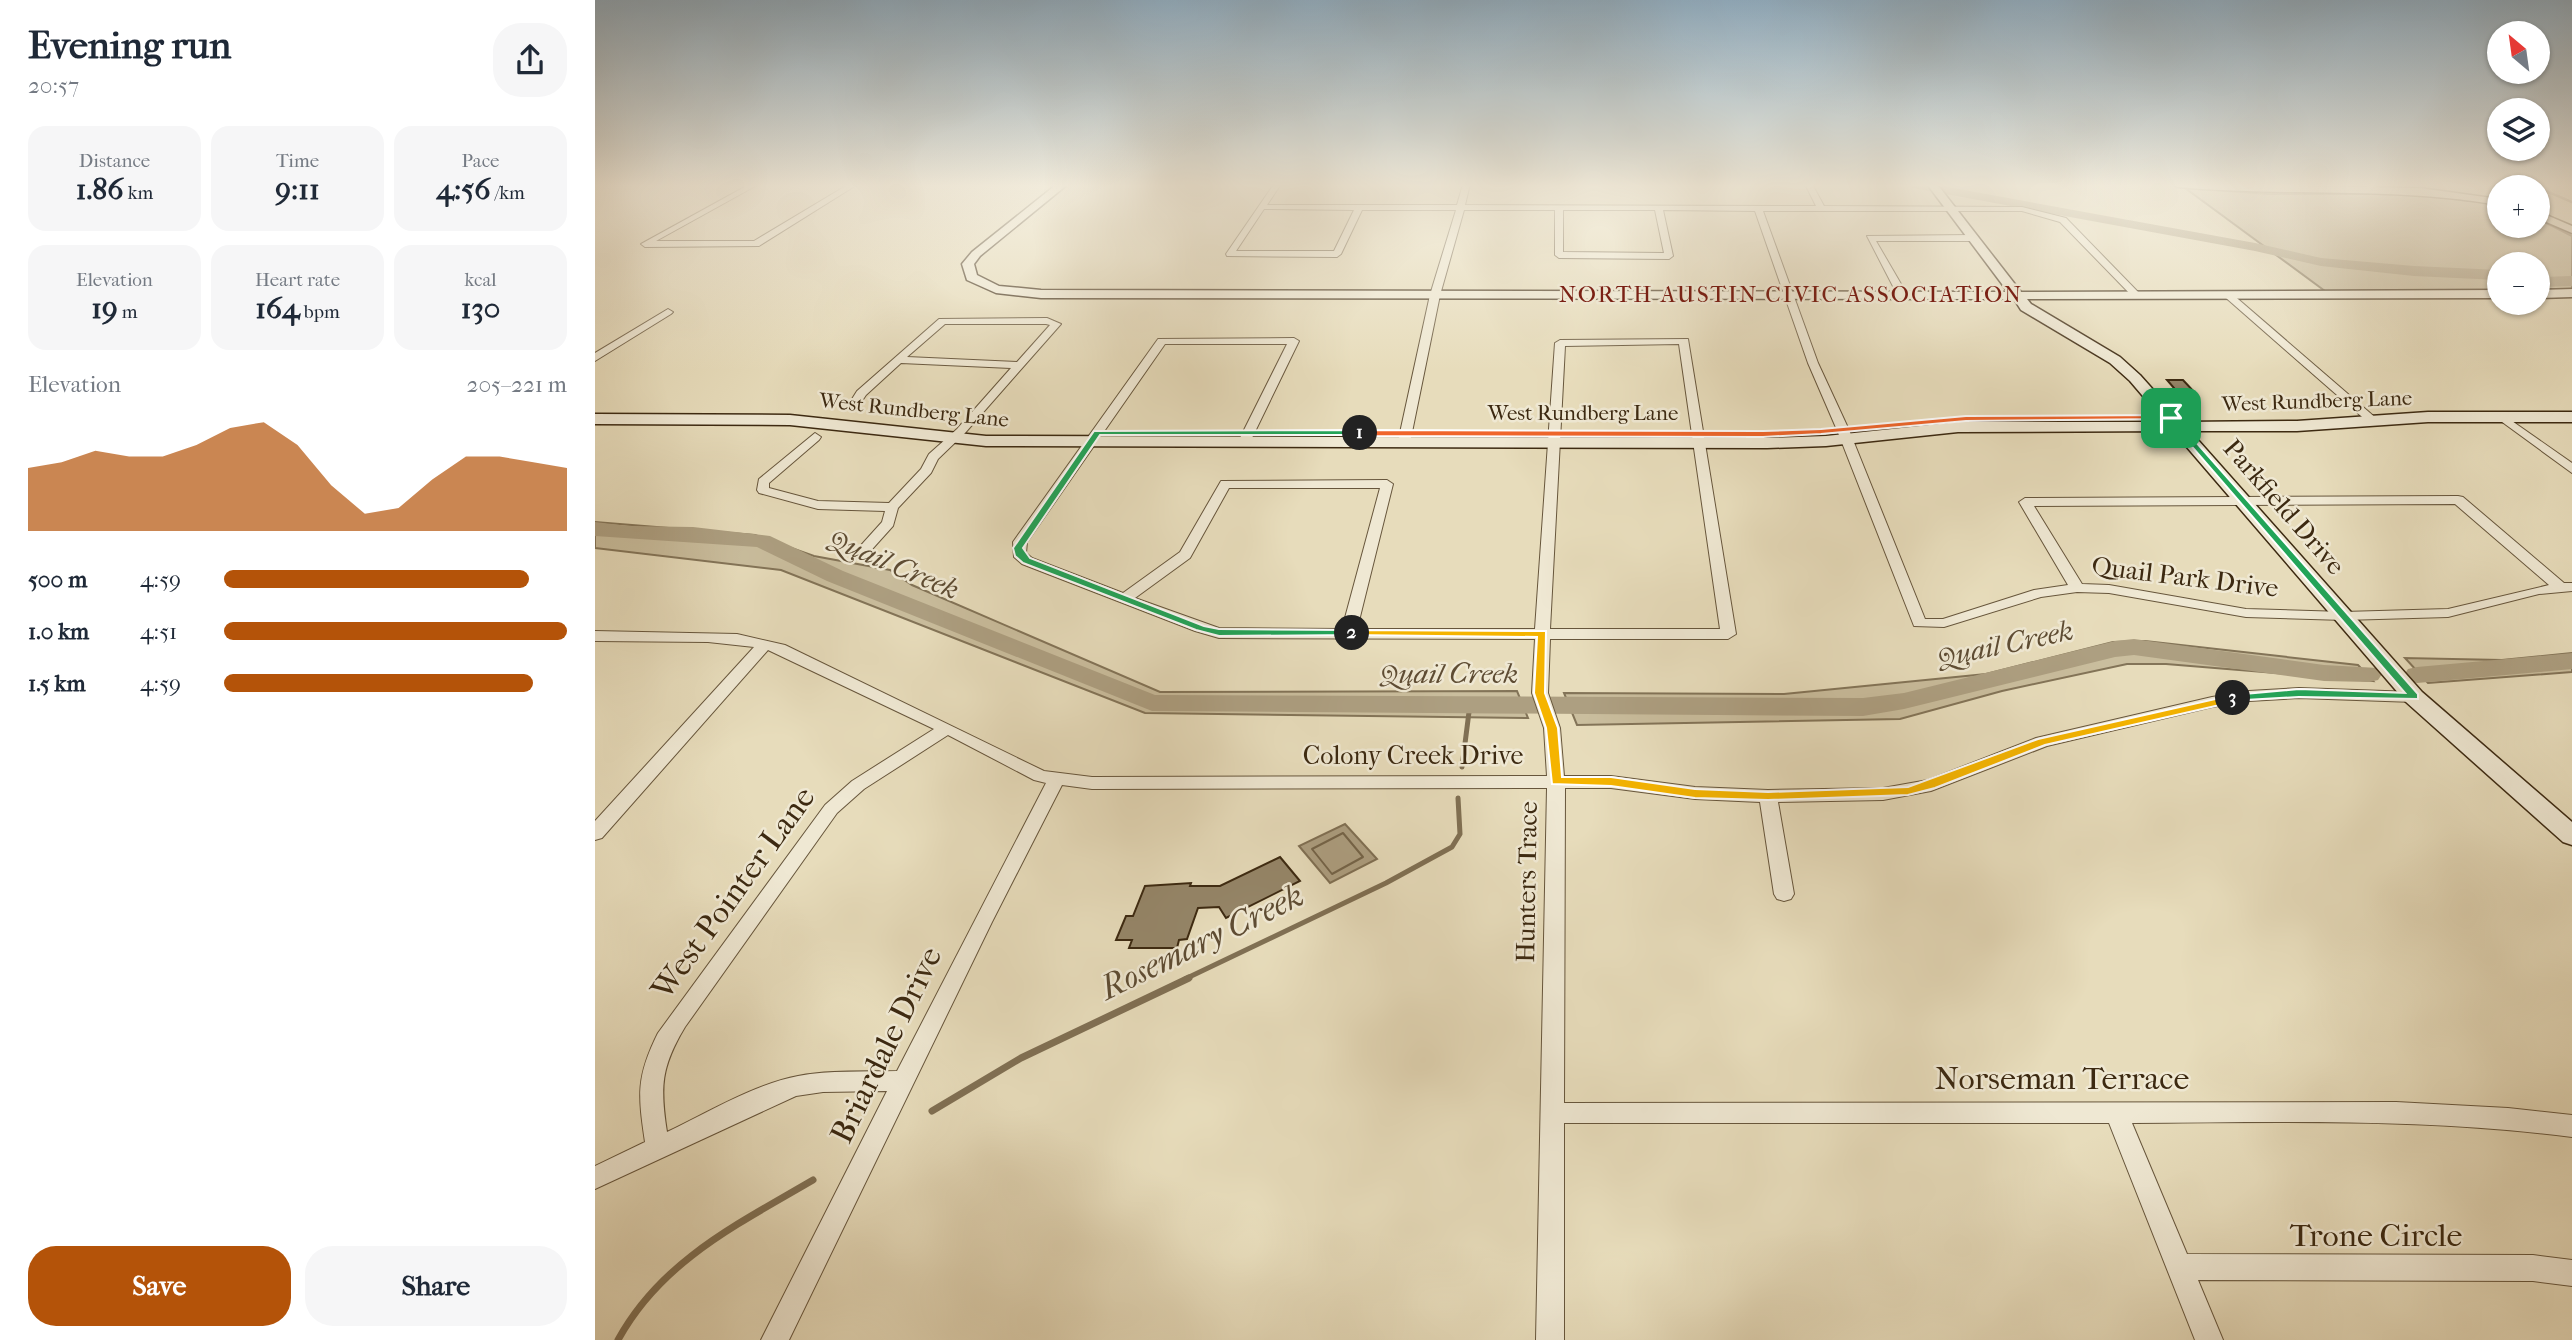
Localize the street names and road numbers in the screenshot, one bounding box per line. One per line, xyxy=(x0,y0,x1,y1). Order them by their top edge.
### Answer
street label: West Rundberg Lane xyxy=(2220,386,2413,416)
street label: West Rundberg Lane xyxy=(817,388,1010,432)
street label: West Rundberg Lane xyxy=(1487,401,1678,425)
street label: Parkfield Drive xyxy=(2217,433,2351,581)
street label: Quail Park Drive xyxy=(2090,550,2280,604)
street label: Colony Creek Drive xyxy=(1303,740,1523,771)
street label: West Pointer Lane xyxy=(643,779,823,1007)
street label: Hunters Trace xyxy=(1510,801,1544,963)
street label: Briardale Drive xyxy=(823,941,950,1149)
street label: Norseman Terrace xyxy=(1935,1060,2189,1097)
street label: Trone Circle xyxy=(2290,1217,2462,1254)

